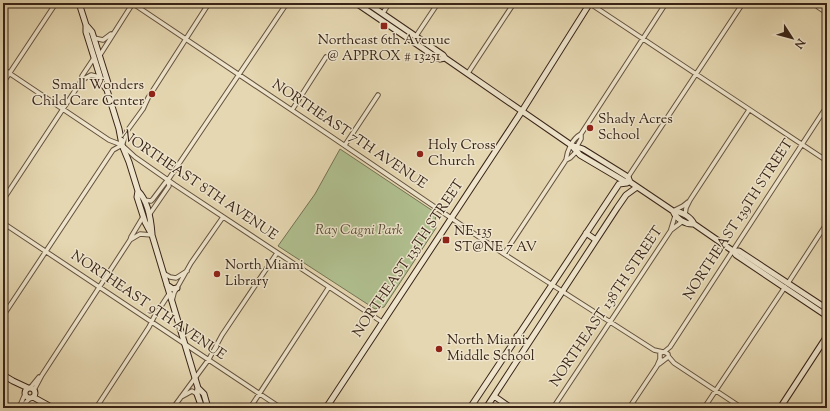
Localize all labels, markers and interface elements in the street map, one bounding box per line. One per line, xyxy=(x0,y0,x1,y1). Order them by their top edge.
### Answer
north arrow xyxy=(772,18,812,58)
marker: Northeast 6th Avenue @ APPROX # 13251 xyxy=(379,21,389,31)
place label: Northeast 6th Avenue @ APPROX # 13251 xyxy=(318,31,450,67)
text: N xyxy=(790,34,809,52)
street label: NORTHEAST 7TH AVENUE xyxy=(267,75,431,195)
place label: Small Wonders Child Care Center xyxy=(32,76,145,112)
marker: Small Wonders Child Care Center xyxy=(147,89,157,99)
place label: Shady Acres School xyxy=(598,110,673,146)
marker: Shady Acres School xyxy=(585,123,595,133)
street label: NORTHEAST 8TH AVENUE xyxy=(117,126,282,246)
street label: NORTHEAST 139TH STREET xyxy=(679,135,799,304)
place label: Holy Cross Church xyxy=(428,136,495,172)
marker: Holy Cross Church xyxy=(415,149,425,159)
street label: NORTHEAST 135TH STREET xyxy=(349,176,470,342)
park label: Ray Cagni Park xyxy=(315,221,403,241)
place label: NE 135 ST@NE 7 AV xyxy=(454,222,537,258)
street label: NORTHEAST 138TH STREET xyxy=(546,223,668,391)
marker: NE 135 ST@NE 7 AV xyxy=(441,235,451,245)
street label: NORTHEAST 9TH AVENUE xyxy=(66,246,230,366)
place label: North Miami Library xyxy=(225,256,304,292)
marker: North Miami Library xyxy=(212,269,222,279)
place label: North Miami Middle School xyxy=(447,331,535,367)
marker: North Miami Middle School xyxy=(434,344,444,354)

